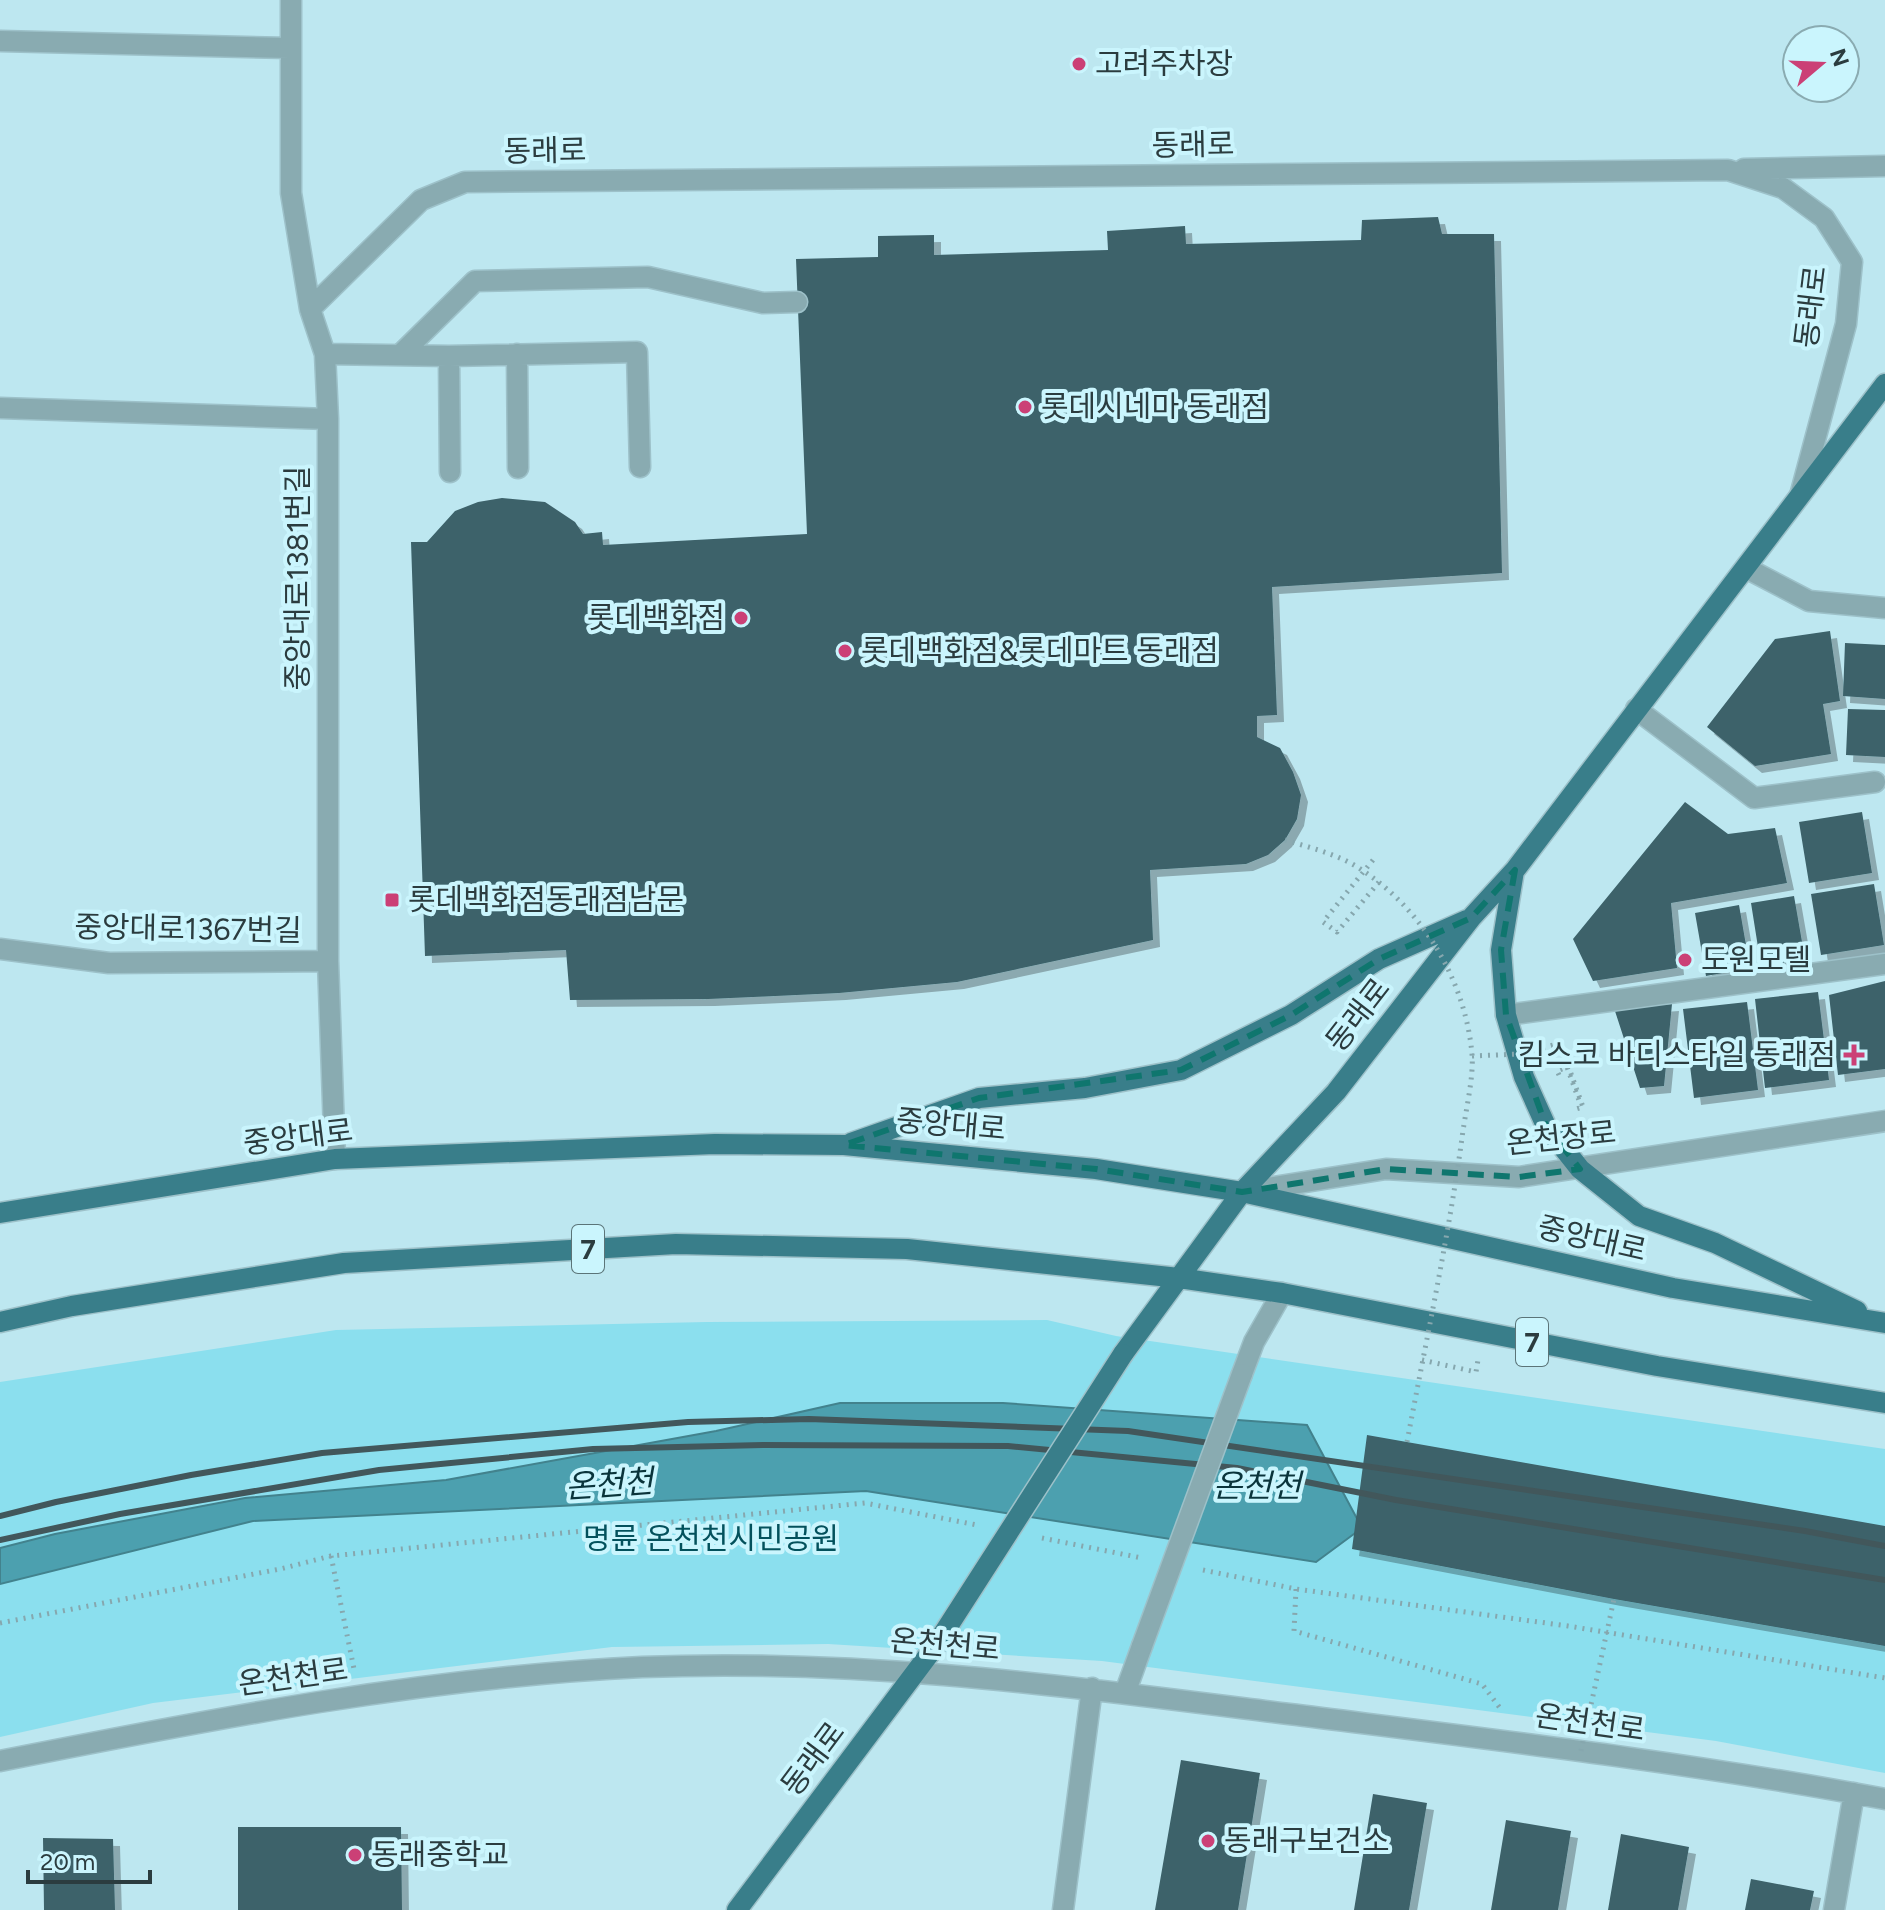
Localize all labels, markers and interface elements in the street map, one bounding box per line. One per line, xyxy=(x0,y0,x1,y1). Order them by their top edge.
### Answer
north arrow xyxy=(1781,24,1861,104)
place label: 고려주차장 xyxy=(1095,45,1233,82)
text: N xyxy=(1824,45,1855,70)
marker: 고려주차장 xyxy=(1070,55,1088,73)
street label: 동래로 xyxy=(1151,125,1235,164)
street label: 동래로 xyxy=(503,131,587,170)
street label: 동래로 xyxy=(1787,264,1834,350)
place label: 롯데시네마 동래점 xyxy=(1041,388,1269,425)
marker: 롯데시네마 동래점 xyxy=(1016,398,1034,416)
street label: 중앙대로1381번길 xyxy=(279,465,316,691)
place label: 롯데백화점 xyxy=(587,599,725,636)
marker: 롯데백화점 xyxy=(732,609,750,627)
place label: 롯데백화점&롯데마트 동래점 xyxy=(861,632,1219,669)
marker: 롯데백화점&롯데마트 동래점 xyxy=(836,642,854,660)
place label: 롯데백화점동래점남문 xyxy=(408,881,684,918)
marker: 롯데백화점동래점남문 xyxy=(383,891,401,909)
street label: 중앙대로1367번길 xyxy=(74,908,302,949)
place label: 도원모텔 xyxy=(1701,941,1811,978)
marker: 도원모텔 xyxy=(1676,951,1694,969)
street label: 동래로 xyxy=(1318,971,1398,1059)
place label: 킴스코 바디스타일 동래점 xyxy=(1518,1036,1836,1073)
marker: 킴스코 바디스타일 동래점 xyxy=(1843,1044,1865,1066)
street label: 중앙대로 xyxy=(894,1101,1008,1148)
street label: 중앙대로 xyxy=(241,1111,355,1162)
street label: 온천장로 xyxy=(1504,1113,1618,1162)
street label: 중앙대로 xyxy=(1534,1208,1650,1269)
road number: 7 xyxy=(572,1225,604,1273)
road number: 7 xyxy=(1516,1318,1548,1366)
water label: 온천천 xyxy=(564,1462,658,1506)
water label: 온천천 xyxy=(1213,1467,1305,1505)
park label: 명륜 온천천시민공원 xyxy=(583,1520,839,1557)
street label: 온천천로 xyxy=(888,1621,1002,1668)
street label: 온천천로 xyxy=(236,1651,350,1703)
street label: 온천천로 xyxy=(1533,1697,1647,1749)
street label: 동래로 xyxy=(773,1714,852,1803)
place label: 동래구보건소 xyxy=(1224,1822,1390,1859)
marker: 동래구보건소 xyxy=(1199,1832,1217,1850)
scale bar xyxy=(28,1834,150,1884)
place label: 동래중학교 xyxy=(371,1836,509,1873)
marker: 동래중학교 xyxy=(346,1846,364,1864)
text: 20 m xyxy=(40,1847,95,1876)

